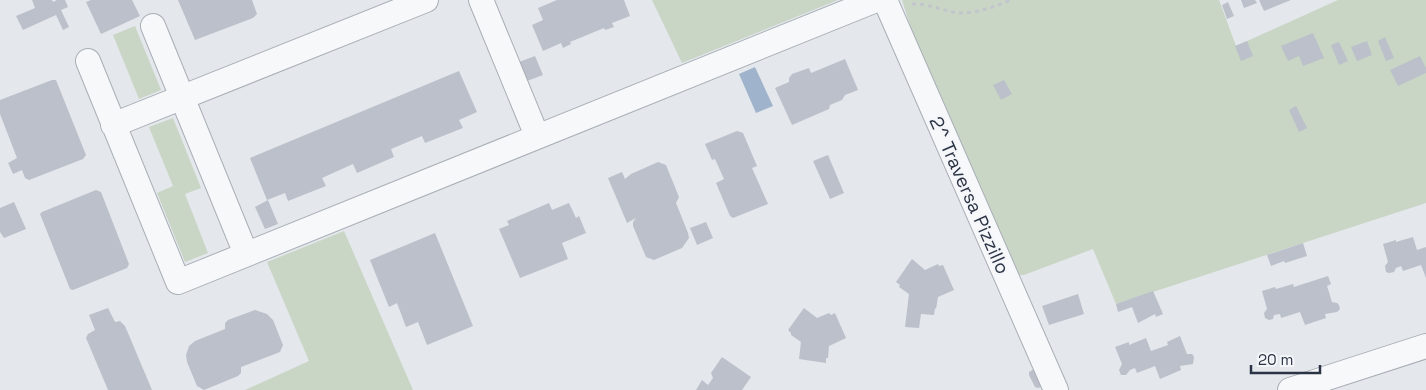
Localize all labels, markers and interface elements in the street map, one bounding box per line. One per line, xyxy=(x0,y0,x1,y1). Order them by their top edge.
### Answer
street label: 2^ Traversa Pizzillo xyxy=(924,112,1016,278)
scale bar xyxy=(1251,342,1320,374)
text: 20 m xyxy=(1258,350,1293,369)

